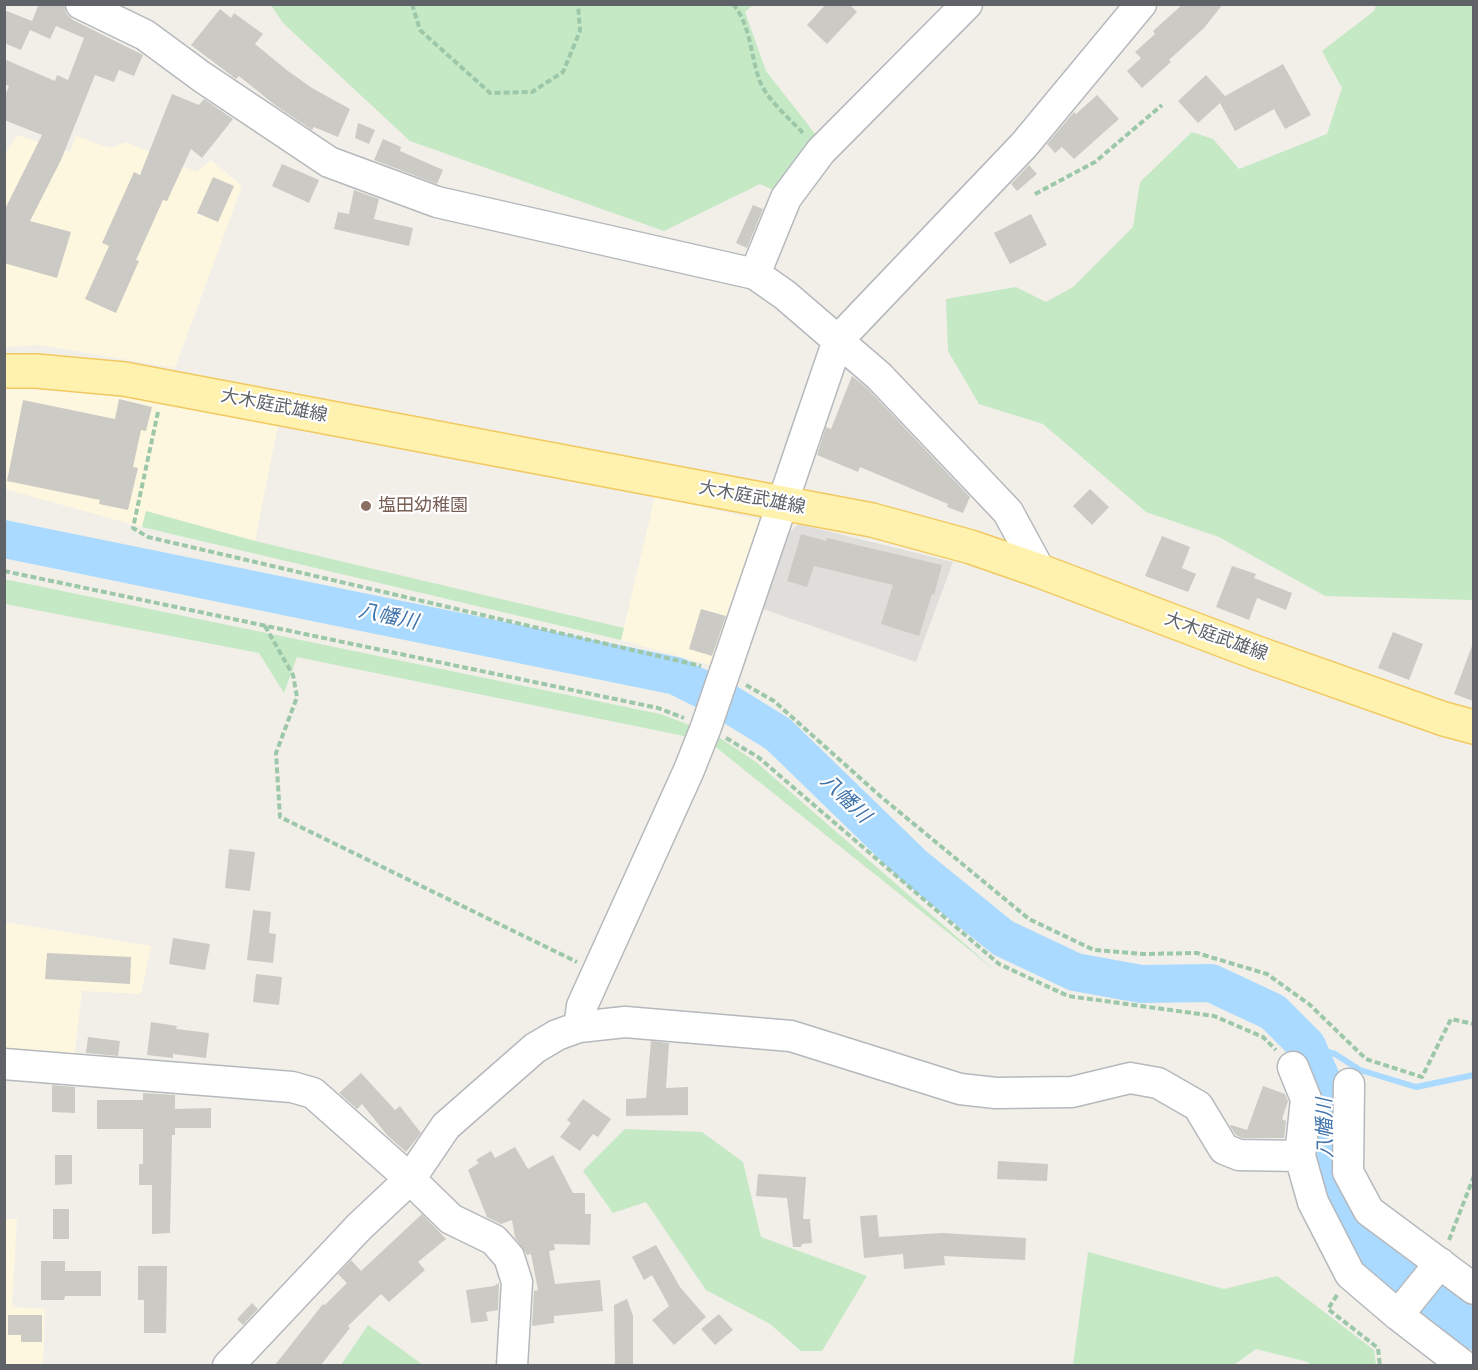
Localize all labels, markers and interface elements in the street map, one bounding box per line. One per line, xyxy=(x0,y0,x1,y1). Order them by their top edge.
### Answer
street label: 大木庭武雄線 xyxy=(219,385,329,427)
street label: 大木庭武雄線 xyxy=(697,477,807,519)
place label: 塩田幼稚園 xyxy=(378,495,468,517)
marker: 塩田幼稚園 xyxy=(359,499,373,513)
water label: 八幡川 xyxy=(356,599,420,635)
street label: 大木庭武雄線 xyxy=(1162,608,1270,666)
water label: 八幡川 xyxy=(815,770,875,828)
water label: 八幡川 xyxy=(1313,1098,1339,1158)

